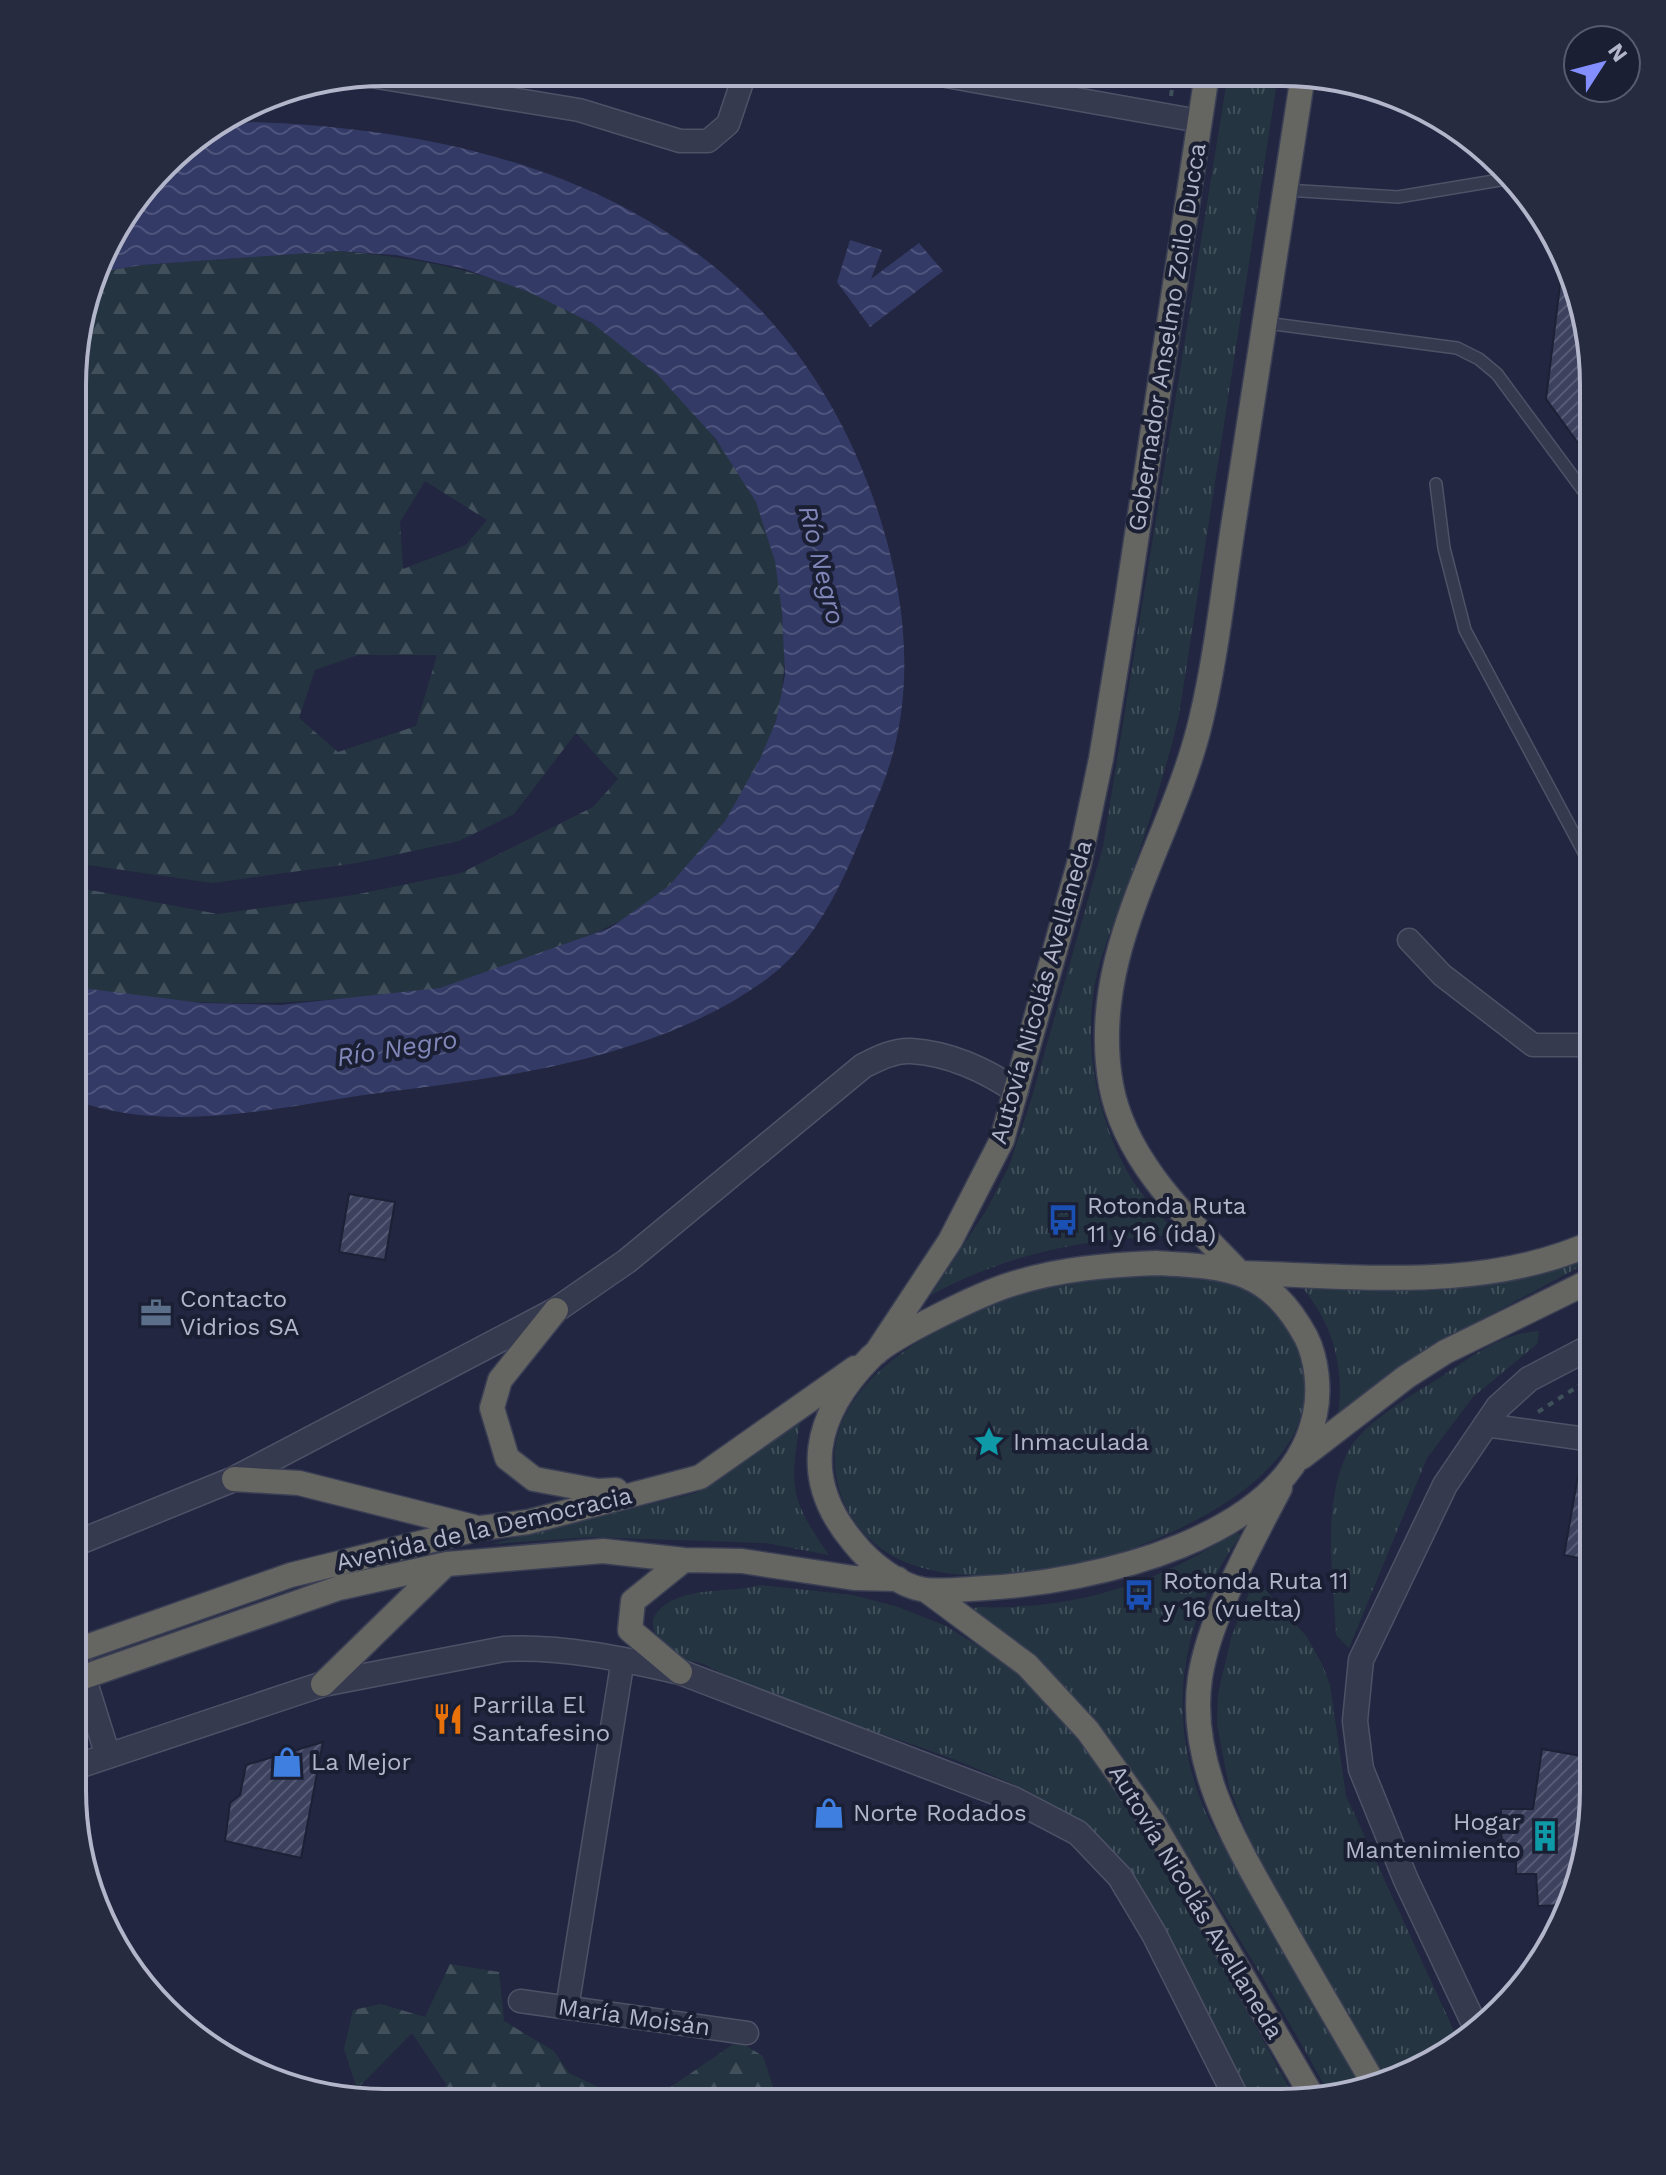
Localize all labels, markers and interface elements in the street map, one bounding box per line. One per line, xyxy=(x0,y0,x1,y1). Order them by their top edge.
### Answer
north arrow xyxy=(1562,24,1642,104)
text: N xyxy=(1603,39,1633,66)
street label: Gobernador Anselmo Zoilo Ducca xyxy=(1122,141,1212,533)
water label: Río Negro xyxy=(793,502,851,628)
street label: Autovía Nicolás Avellaneda xyxy=(984,837,1098,1147)
water label: Río Negro xyxy=(335,1024,459,1072)
place label: Rotonda Ruta 11 y 16 (ida) xyxy=(1087,1192,1246,1248)
bus stop icon: Rotonda Ruta 11 y 16 (ida) xyxy=(1046,1203,1080,1237)
place label: Contacto Vidrios SA xyxy=(180,1285,300,1341)
office icon: Contacto Vidrios SA xyxy=(139,1296,173,1330)
place icon: Inmaculada xyxy=(972,1425,1006,1459)
place label: Inmaculada xyxy=(1013,1428,1149,1456)
street label: Avenida de la Democracia xyxy=(333,1481,635,1577)
place label: Rotonda Ruta 11 y 16 (vuelta) xyxy=(1163,1567,1348,1623)
bus stop icon: Rotonda Ruta 11 y 16 (vuelta) xyxy=(1122,1578,1156,1612)
place label: Parrilla El Santafesino xyxy=(472,1691,610,1747)
restaurant icon: Parrilla El Santafesino xyxy=(431,1702,465,1736)
shop icon: La Mejor xyxy=(270,1745,304,1779)
place label: La Mejor xyxy=(311,1748,412,1776)
street label: Autovía Nicolás Avellaneda xyxy=(1103,1760,1289,2044)
shop icon: Norte Rodados xyxy=(812,1796,846,1830)
place label: Norte Rodados xyxy=(853,1799,1027,1827)
place label: Hogar Mantenimiento xyxy=(1345,1808,1521,1864)
building icon: Hogar Mantenimiento xyxy=(1528,1819,1562,1853)
street label: María Moisán xyxy=(556,1992,712,2042)

